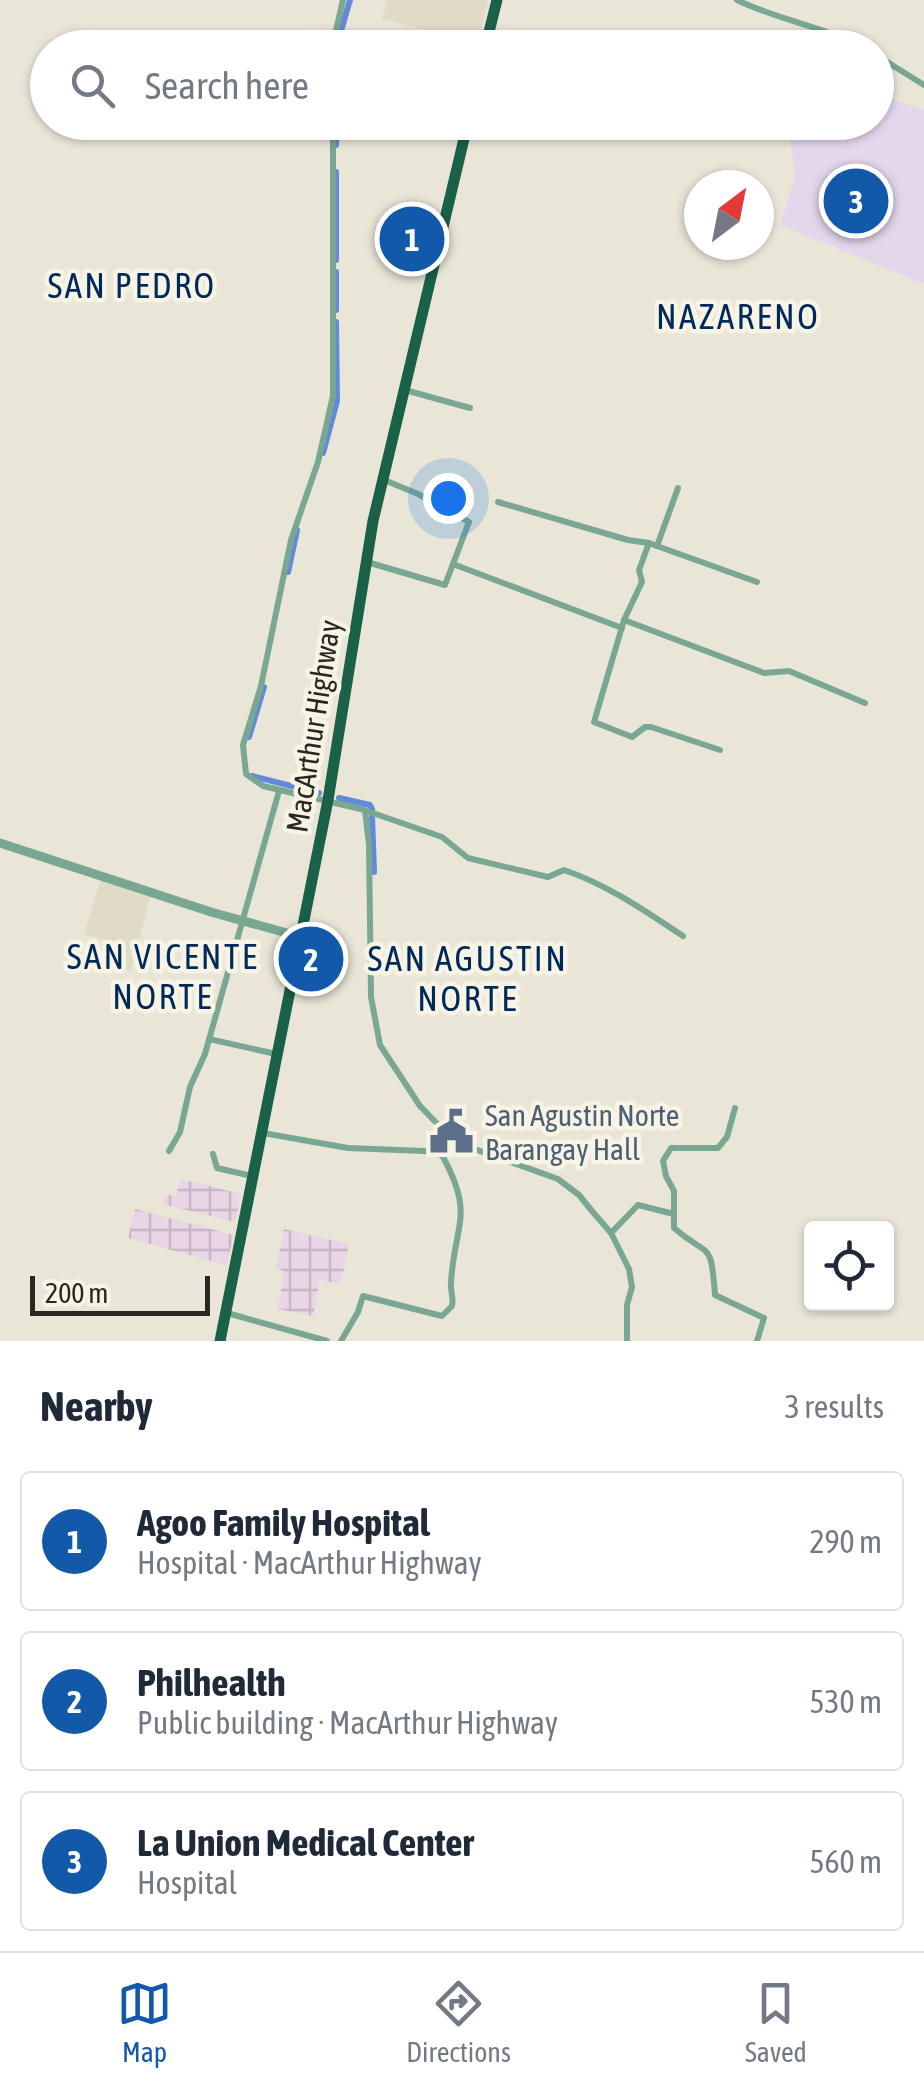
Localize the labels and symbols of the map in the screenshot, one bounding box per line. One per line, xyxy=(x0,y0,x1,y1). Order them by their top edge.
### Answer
pin: 3 xyxy=(824,164,888,238)
north arrow xyxy=(684,170,774,260)
pin: 1 xyxy=(380,202,444,276)
district label: SAN PEDRO xyxy=(47,265,217,305)
district label: NAZARENO xyxy=(656,296,820,336)
your location xyxy=(423,473,474,524)
street label: MacArthur Highway xyxy=(279,617,347,835)
pin: 2 xyxy=(278,922,344,996)
district label: SAN VICENTE NORTE xyxy=(67,936,259,1016)
district label: SAN AGUSTIN NORTE xyxy=(368,938,568,1018)
place label: San Agustin Norte Barangay Hall xyxy=(485,1098,679,1166)
public building icon: San Agustin Norte Barangay Hall xyxy=(428,1108,476,1156)
scale bar xyxy=(30,1271,210,1316)

